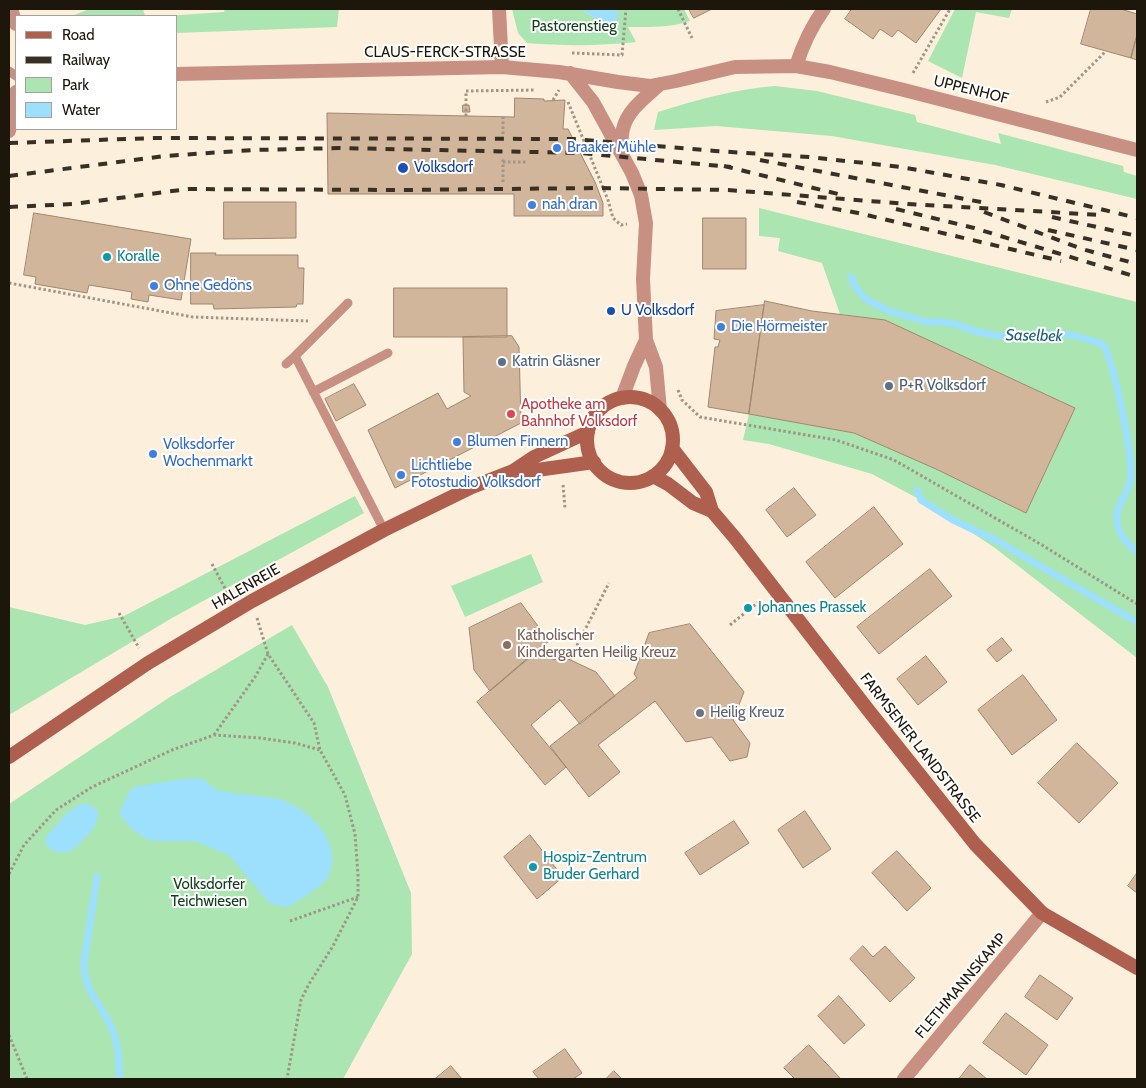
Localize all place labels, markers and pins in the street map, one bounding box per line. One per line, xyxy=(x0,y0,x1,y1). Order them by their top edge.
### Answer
place label: Braaker Mühle xyxy=(567,139,656,157)
marker: Braaker Mühle xyxy=(551,142,563,154)
place label: Volksdorf xyxy=(414,159,473,177)
marker: Volksdorf xyxy=(396,161,410,175)
place label: nah dran xyxy=(542,196,598,214)
marker: nah dran xyxy=(526,199,538,211)
place label: Koralle xyxy=(117,248,160,266)
marker: Koralle xyxy=(101,251,113,263)
place label: Ohne Gedöns xyxy=(164,277,252,295)
marker: Ohne Gedöns xyxy=(148,280,160,292)
place label: U Volksdorf xyxy=(621,302,694,320)
marker: U Volksdorf xyxy=(605,305,617,317)
place label: Die Hörmeister xyxy=(731,318,827,336)
marker: Die Hörmeister xyxy=(715,321,727,333)
place label: Katrin Gläsner xyxy=(512,353,600,371)
marker: Katrin Gläsner xyxy=(496,356,508,368)
place label: P+R Volksdorf xyxy=(899,377,986,395)
marker: P+R Volksdorf xyxy=(883,380,895,392)
place label: Apotheke am Bahnhof Volksdorf xyxy=(521,396,638,431)
marker: Apotheke am Bahnhof Volksdorf xyxy=(505,408,517,420)
place label: Blumen Finnern xyxy=(467,433,568,451)
place label: Volksdorfer Wochenmarkt xyxy=(163,436,253,471)
marker: Blumen Finnern xyxy=(451,436,463,448)
marker: Volksdorfer Wochenmarkt xyxy=(147,448,159,460)
place label: Lichtliebe Fotostudio Volksdorf xyxy=(411,457,541,492)
marker: Lichtliebe Fotostudio Volksdorf xyxy=(395,469,407,481)
place label: Johannes Prassek xyxy=(758,599,866,617)
marker: Johannes Prassek xyxy=(742,602,754,614)
place label: Katholischer Kindergarten Heilig Kreuz xyxy=(517,627,676,662)
marker: Katholischer Kindergarten Heilig Kreuz xyxy=(501,639,513,651)
place label: Heilig Kreuz xyxy=(710,704,784,722)
marker: Heilig Kreuz xyxy=(694,707,706,719)
place label: Hospiz-Zentrum Bruder Gerhard xyxy=(543,849,647,884)
marker: Hospiz-Zentrum Bruder Gerhard xyxy=(527,861,539,873)

